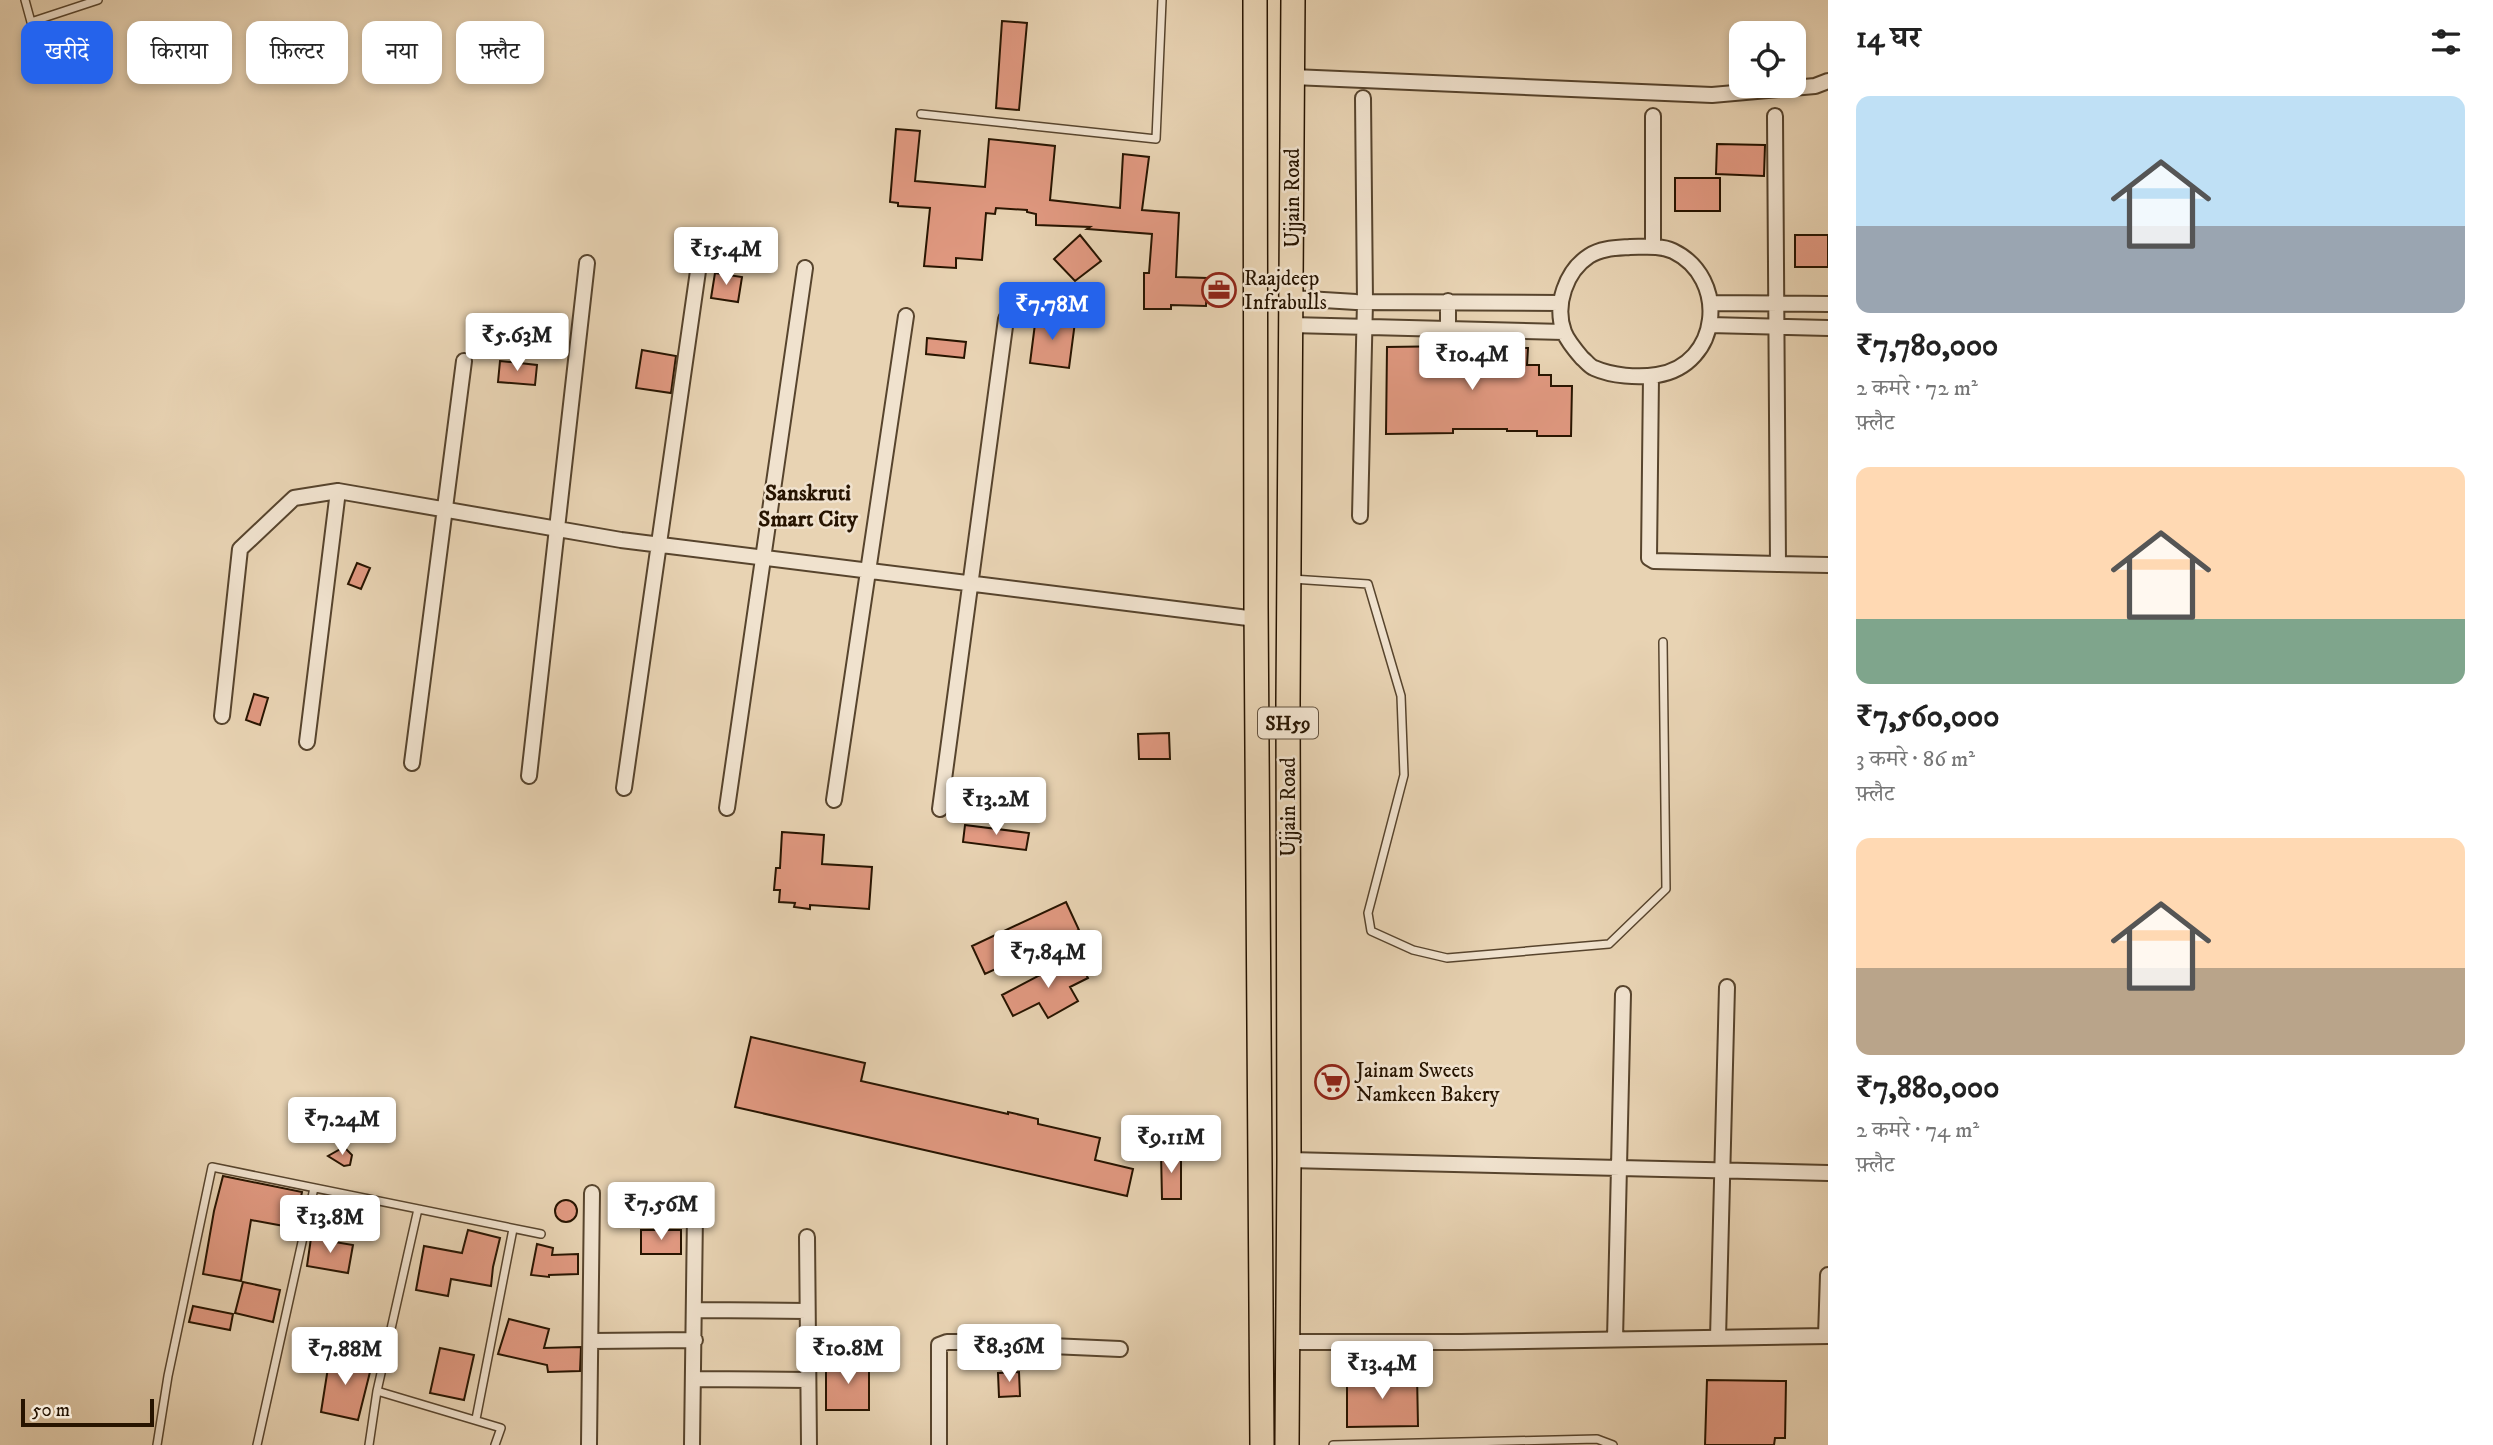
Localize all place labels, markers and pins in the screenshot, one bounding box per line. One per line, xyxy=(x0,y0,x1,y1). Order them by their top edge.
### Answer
pin: ₹15.4M xyxy=(669,228,783,287)
place label: Raajdeep Infrabulls xyxy=(1244,266,1327,316)
office icon: Raajdeep Infrabulls xyxy=(1200,271,1238,309)
pin: ₹7.78M xyxy=(995,282,1109,342)
pin: ₹5.63M xyxy=(460,314,574,373)
pin: ₹10.4M xyxy=(1415,332,1529,392)
pin: ₹13.2M xyxy=(939,778,1053,837)
pin: ₹7.84M xyxy=(991,930,1105,990)
place label: Jainam Sweets Namkeen Bakery xyxy=(1354,1058,1500,1108)
supermarket icon: Jainam Sweets Namkeen Bakery xyxy=(1313,1063,1351,1101)
pin: ₹7.24M xyxy=(285,1098,399,1157)
pin: ₹9.11M xyxy=(1114,1116,1228,1175)
pin: ₹7.56M xyxy=(604,1182,718,1242)
pin: ₹13.8M xyxy=(273,1196,387,1255)
pin: ₹8.36M xyxy=(952,1324,1066,1384)
pin: ₹10.8M xyxy=(791,1326,905,1386)
pin: ₹7.88M xyxy=(288,1328,402,1387)
pin: ₹13.4M xyxy=(1325,1342,1439,1401)

